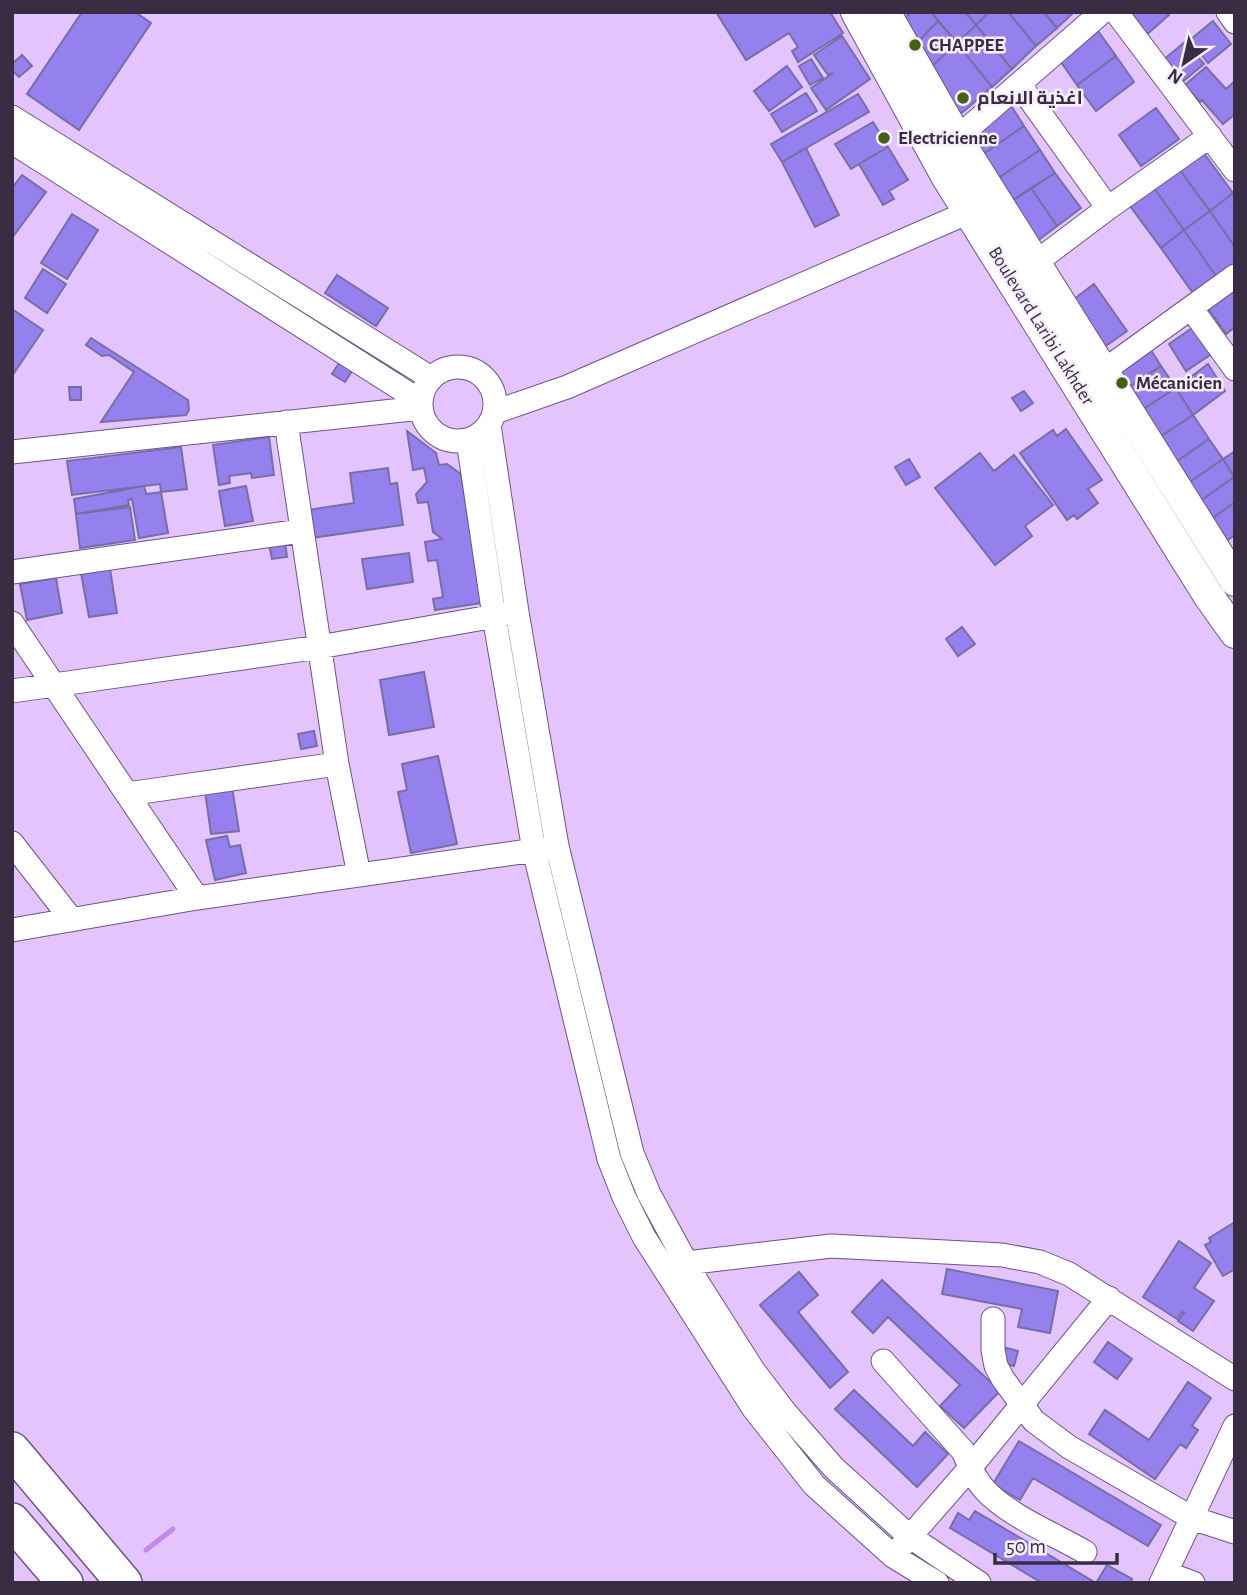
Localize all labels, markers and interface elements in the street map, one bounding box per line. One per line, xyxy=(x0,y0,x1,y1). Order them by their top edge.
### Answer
north arrow xyxy=(1149,28,1219,98)
place label: CHAPPEE xyxy=(929,36,1004,55)
marker: CHAPPEE xyxy=(907,37,923,53)
text: N xyxy=(1165,64,1186,87)
place label: اغذية الانعام xyxy=(977,89,1083,111)
marker: اغذية الانعام xyxy=(955,90,971,106)
place label: Electricienne xyxy=(898,129,997,148)
marker: Electricienne xyxy=(876,130,892,146)
street label: Boulevard Laribi Lakhder xyxy=(985,244,1097,408)
place label: Mécanicien xyxy=(1136,374,1222,393)
marker: Mécanicien xyxy=(1114,375,1130,391)
scale bar xyxy=(995,1522,1118,1566)
text: 50 m xyxy=(1006,1536,1046,1557)

